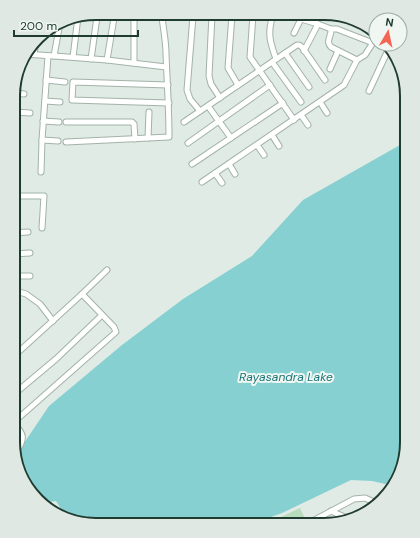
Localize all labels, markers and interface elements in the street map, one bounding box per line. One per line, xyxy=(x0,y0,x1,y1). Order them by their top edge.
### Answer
scale bar xyxy=(14,12,138,38)
north arrow xyxy=(368,12,408,52)
text: N xyxy=(385,15,395,30)
text: 200 m xyxy=(20,18,57,34)
water label: Rayasandra Lake xyxy=(239,369,333,385)

